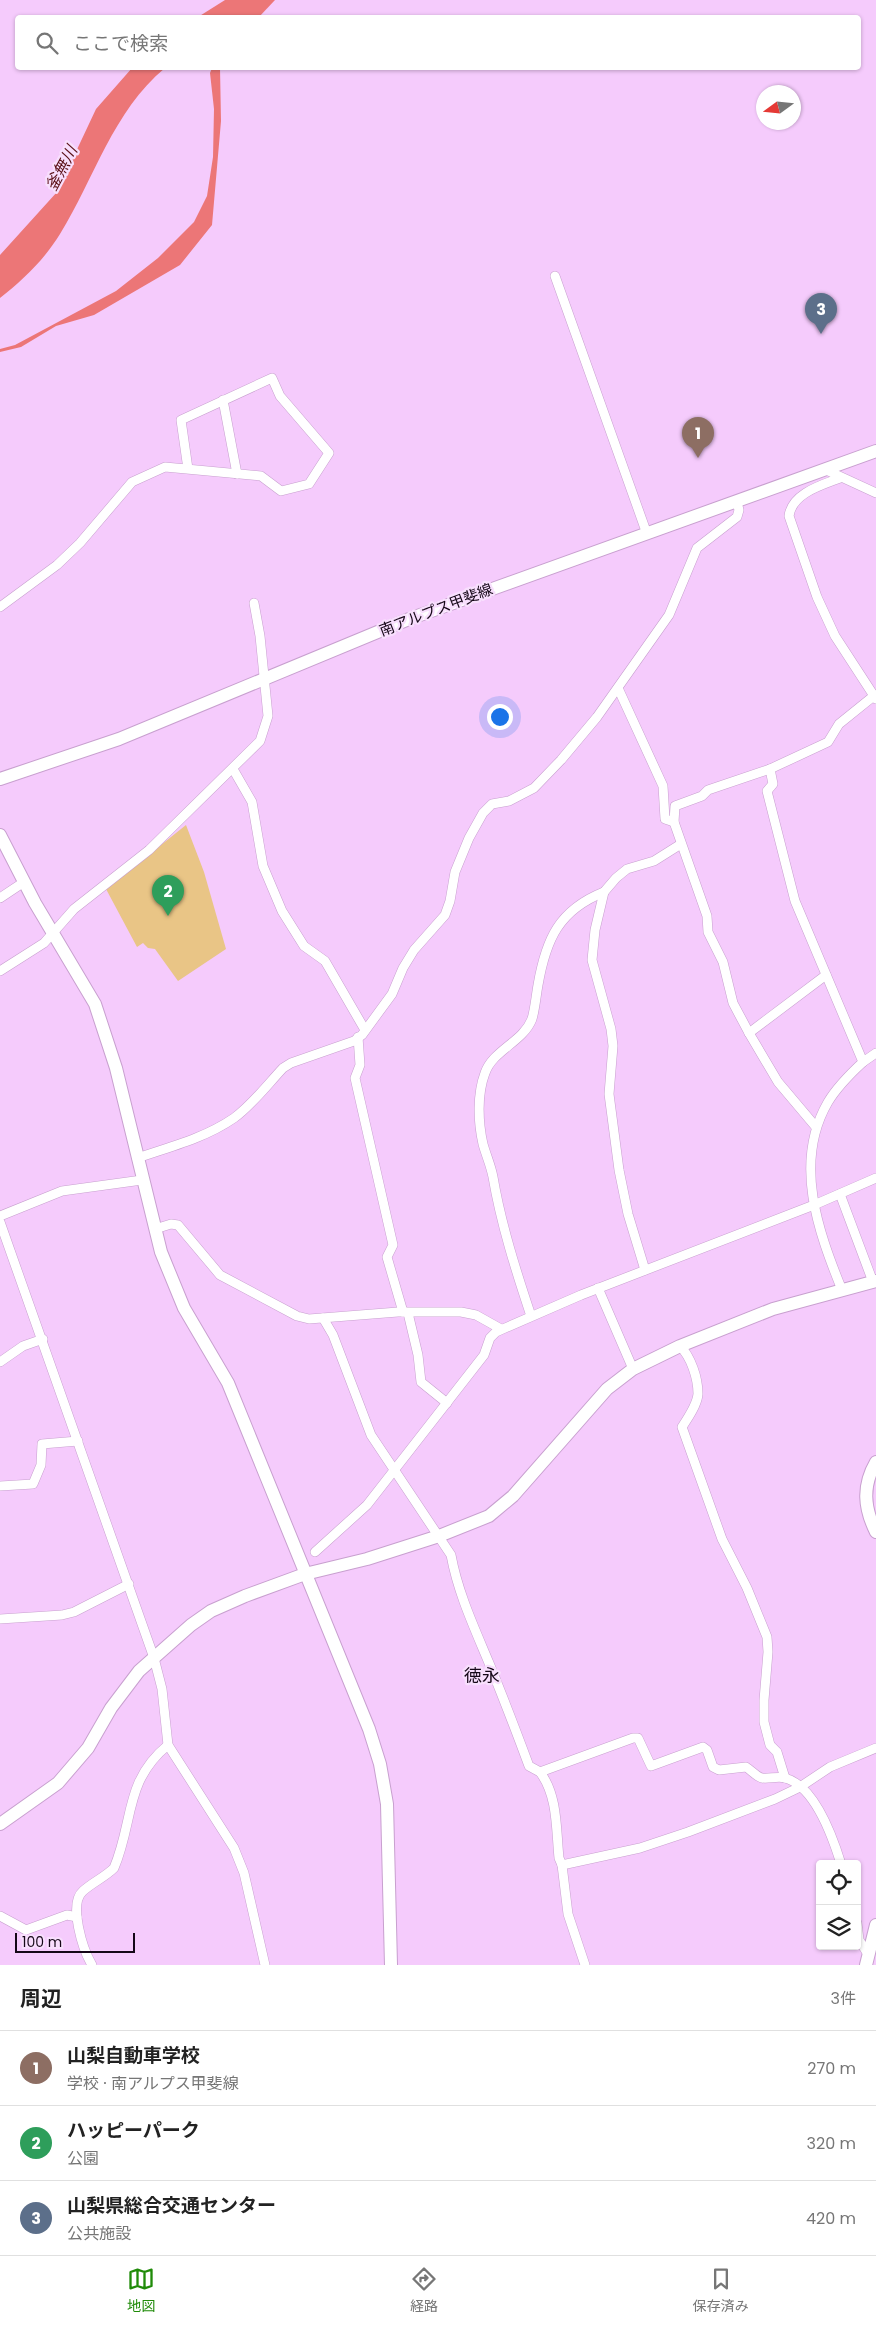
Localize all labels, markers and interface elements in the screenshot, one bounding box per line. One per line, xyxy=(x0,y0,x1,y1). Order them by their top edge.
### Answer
search box xyxy=(15,15,861,70)
icon: search xyxy=(33,29,61,57)
text: ここで検索 xyxy=(73,30,168,57)
north arrow xyxy=(756,85,801,130)
water label: 釜無川 xyxy=(40,140,84,195)
pin: 3 xyxy=(805,293,837,334)
pin: 1 xyxy=(682,417,714,458)
street label: 南アルプス甲斐線 xyxy=(376,578,496,641)
your location xyxy=(487,704,513,730)
pin: 2 xyxy=(152,875,184,916)
district label: 徳永 xyxy=(464,1663,500,1688)
map controls xyxy=(816,1860,861,1950)
button: locate xyxy=(816,1860,861,1905)
button: layers xyxy=(816,1905,861,1950)
scale bar xyxy=(15,1930,135,1953)
text: 100 m xyxy=(22,1932,62,1952)
text: 周辺 xyxy=(20,1984,62,2013)
text: 3件 xyxy=(831,1987,856,2010)
text: 山梨自動車学校 xyxy=(67,2042,200,2069)
text: 1 xyxy=(33,2057,39,2080)
text: 270 m xyxy=(807,2057,856,2080)
text: 学校 · 南アルプス甲斐線 xyxy=(67,2072,239,2095)
text: ハッピーパーク xyxy=(67,2117,200,2144)
text: 2 xyxy=(31,2132,41,2155)
text: 320 m xyxy=(807,2132,856,2155)
text: 公園 xyxy=(67,2147,99,2170)
text: 山梨県総合交通センター xyxy=(67,2192,276,2219)
text: 3 xyxy=(31,2207,41,2230)
text: 420 m xyxy=(806,2207,856,2230)
text: 公共施設 xyxy=(67,2222,131,2245)
tab: 地図 xyxy=(127,2265,155,2317)
tab: 経路 xyxy=(410,2265,438,2317)
tab: 保存済み xyxy=(693,2265,749,2317)

